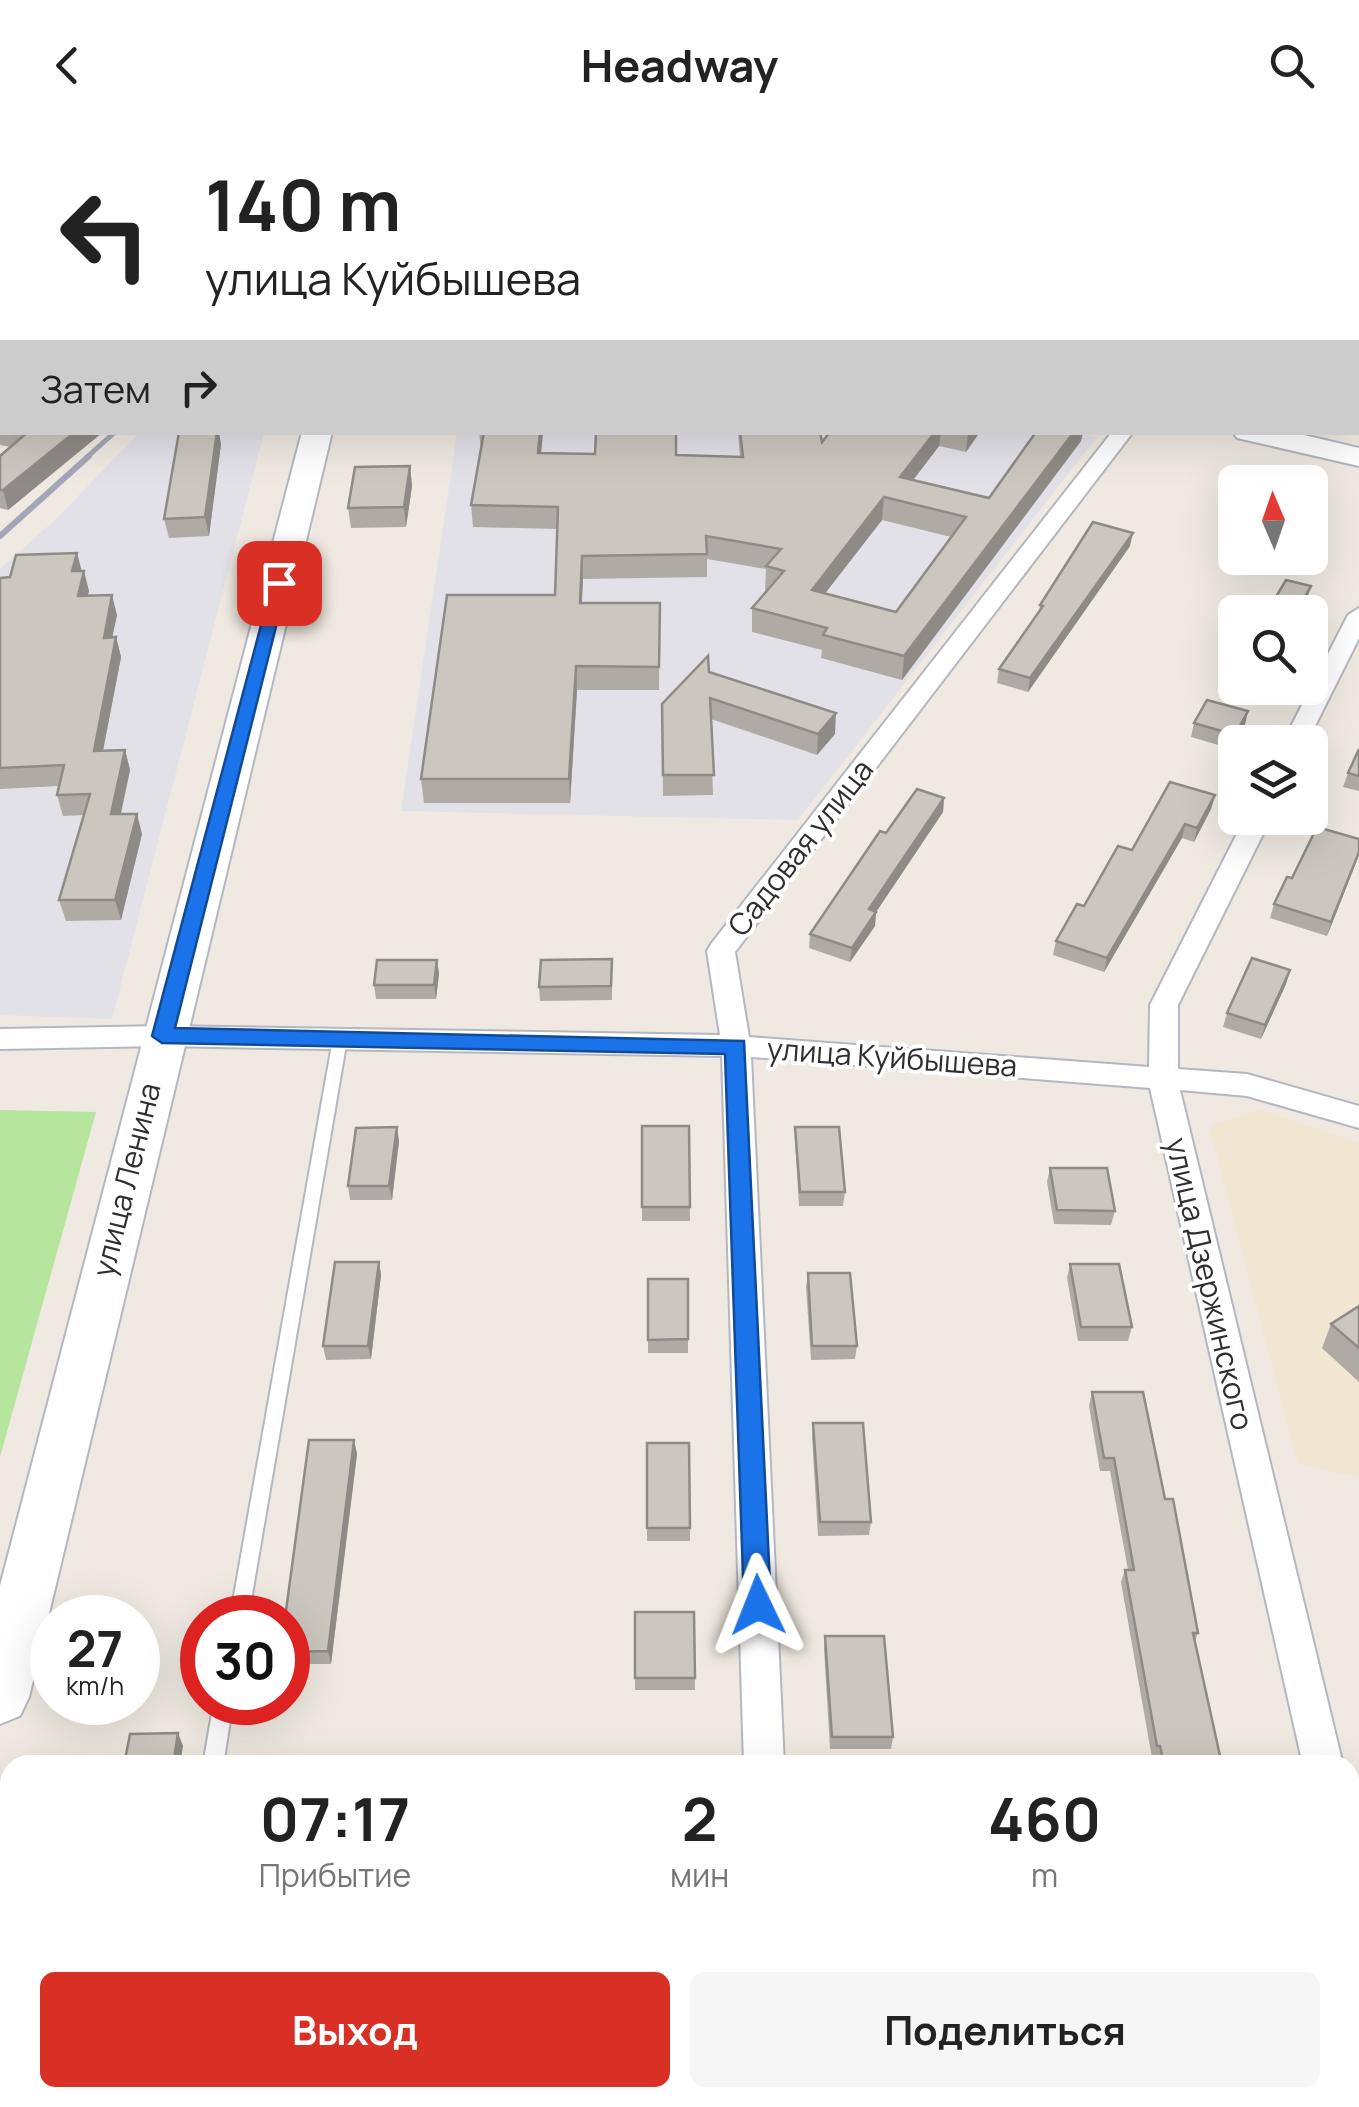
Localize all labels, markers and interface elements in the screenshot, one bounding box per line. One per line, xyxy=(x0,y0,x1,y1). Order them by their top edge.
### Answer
text: Headway xyxy=(581,34,778,96)
icon: back xyxy=(40,38,95,93)
icon: search xyxy=(1264,38,1319,93)
text: 140 m xyxy=(205,156,401,252)
icon: left xyxy=(40,170,170,300)
text: улица Куйбышева xyxy=(205,247,581,309)
icon: right xyxy=(171,360,226,415)
text: Затем xyxy=(40,362,151,414)
north arrow xyxy=(1218,465,1328,575)
map controls xyxy=(1218,465,1328,835)
pin xyxy=(237,541,322,626)
icon: arrive xyxy=(252,556,307,611)
button: search xyxy=(1218,595,1328,705)
button: layers xyxy=(1218,725,1328,835)
street label: Садовая улица xyxy=(718,750,882,944)
street label: улица Куйбышева xyxy=(766,1027,1019,1086)
street label: улица Ленина xyxy=(82,1078,169,1281)
street label: улица Дзержинского xyxy=(1157,1133,1264,1434)
position arrow xyxy=(706,1553,810,1657)
speed limit sign: 30 xyxy=(180,1595,310,1725)
text: 27 xyxy=(67,1614,123,1682)
text: km/h xyxy=(66,1668,124,1703)
text: 07:17 xyxy=(260,1777,410,1859)
text: 2 xyxy=(682,1777,717,1859)
text: 460 xyxy=(988,1777,1101,1859)
text: Прибытие xyxy=(259,1853,411,1897)
text: мин xyxy=(670,1853,729,1897)
text: m xyxy=(1031,1853,1058,1897)
button: Выход xyxy=(40,1972,670,2087)
button: Поделиться xyxy=(690,1972,1320,2087)

